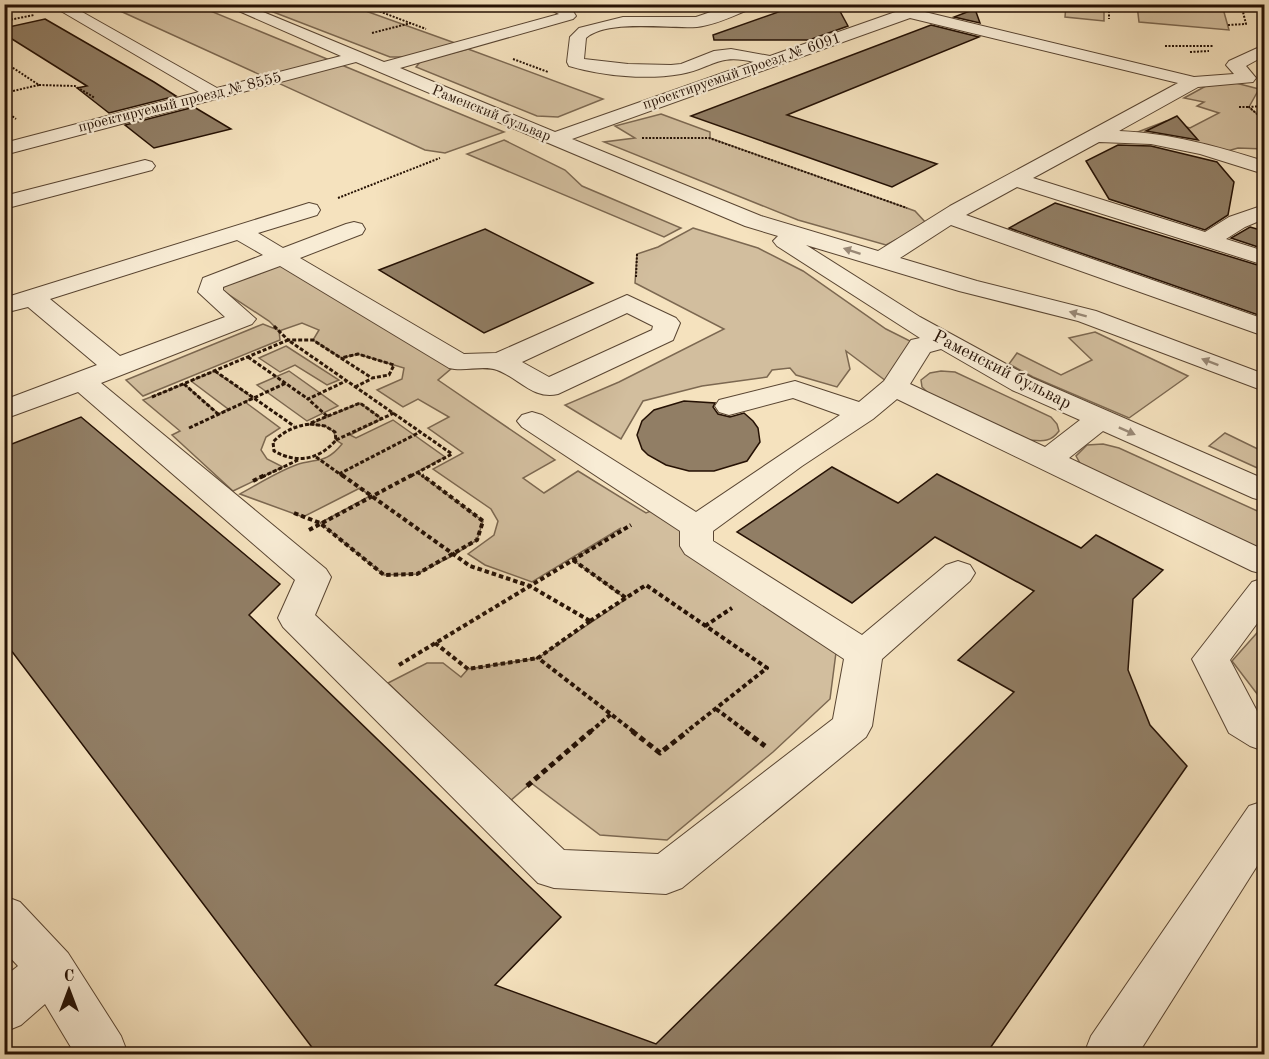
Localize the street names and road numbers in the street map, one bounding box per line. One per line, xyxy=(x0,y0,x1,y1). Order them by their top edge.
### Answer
street label: проектируемый проезд № 6091 xyxy=(641,31,843,113)
street label: проектируемый проезд № 8555 xyxy=(77,70,283,136)
street label: Раменский бульвар xyxy=(429,83,553,145)
street label: Раменский бульвар xyxy=(930,327,1074,413)

